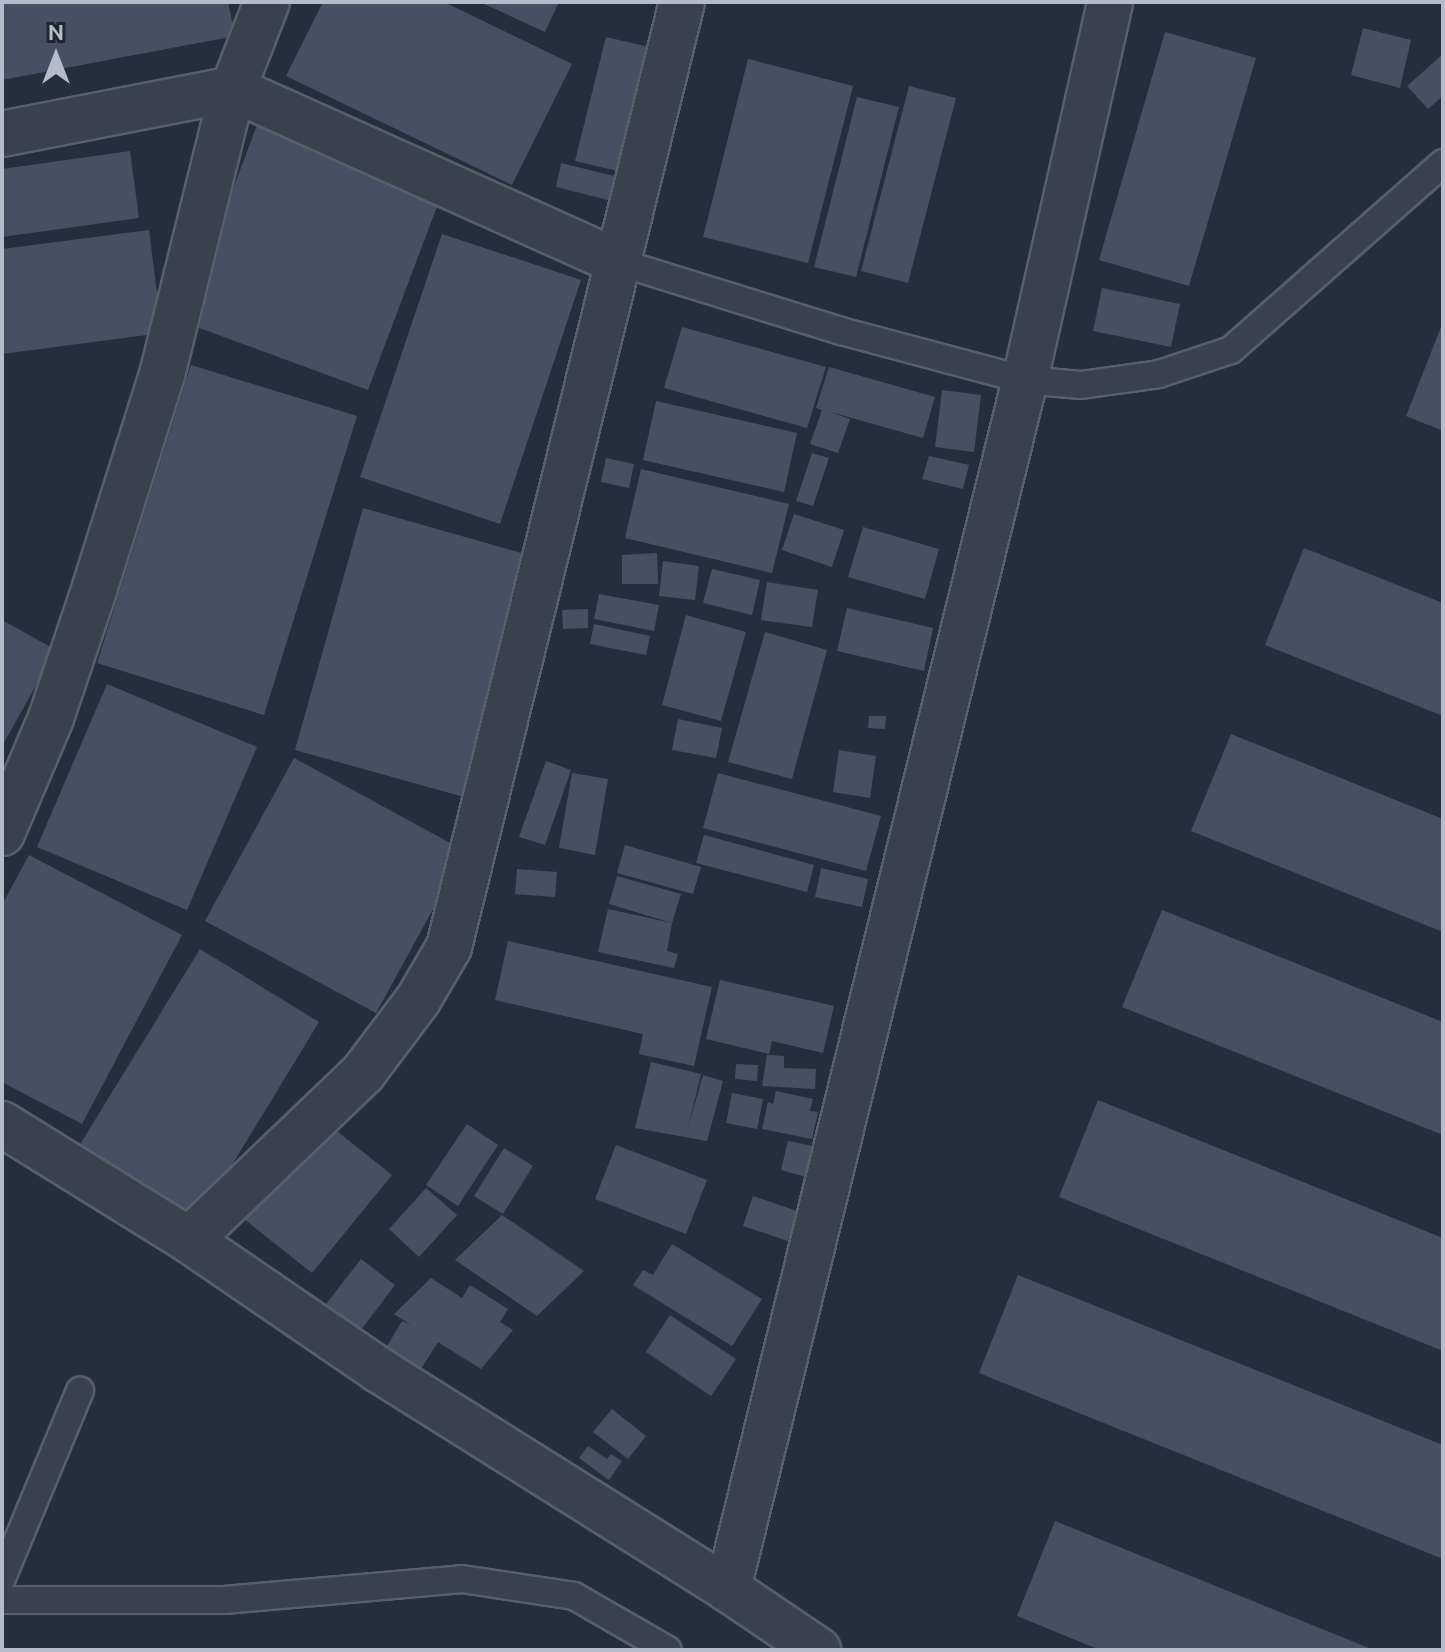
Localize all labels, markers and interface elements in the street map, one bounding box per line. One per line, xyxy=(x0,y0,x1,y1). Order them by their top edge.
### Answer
north arrow xyxy=(16,16,96,96)
text: N xyxy=(48,19,64,44)

